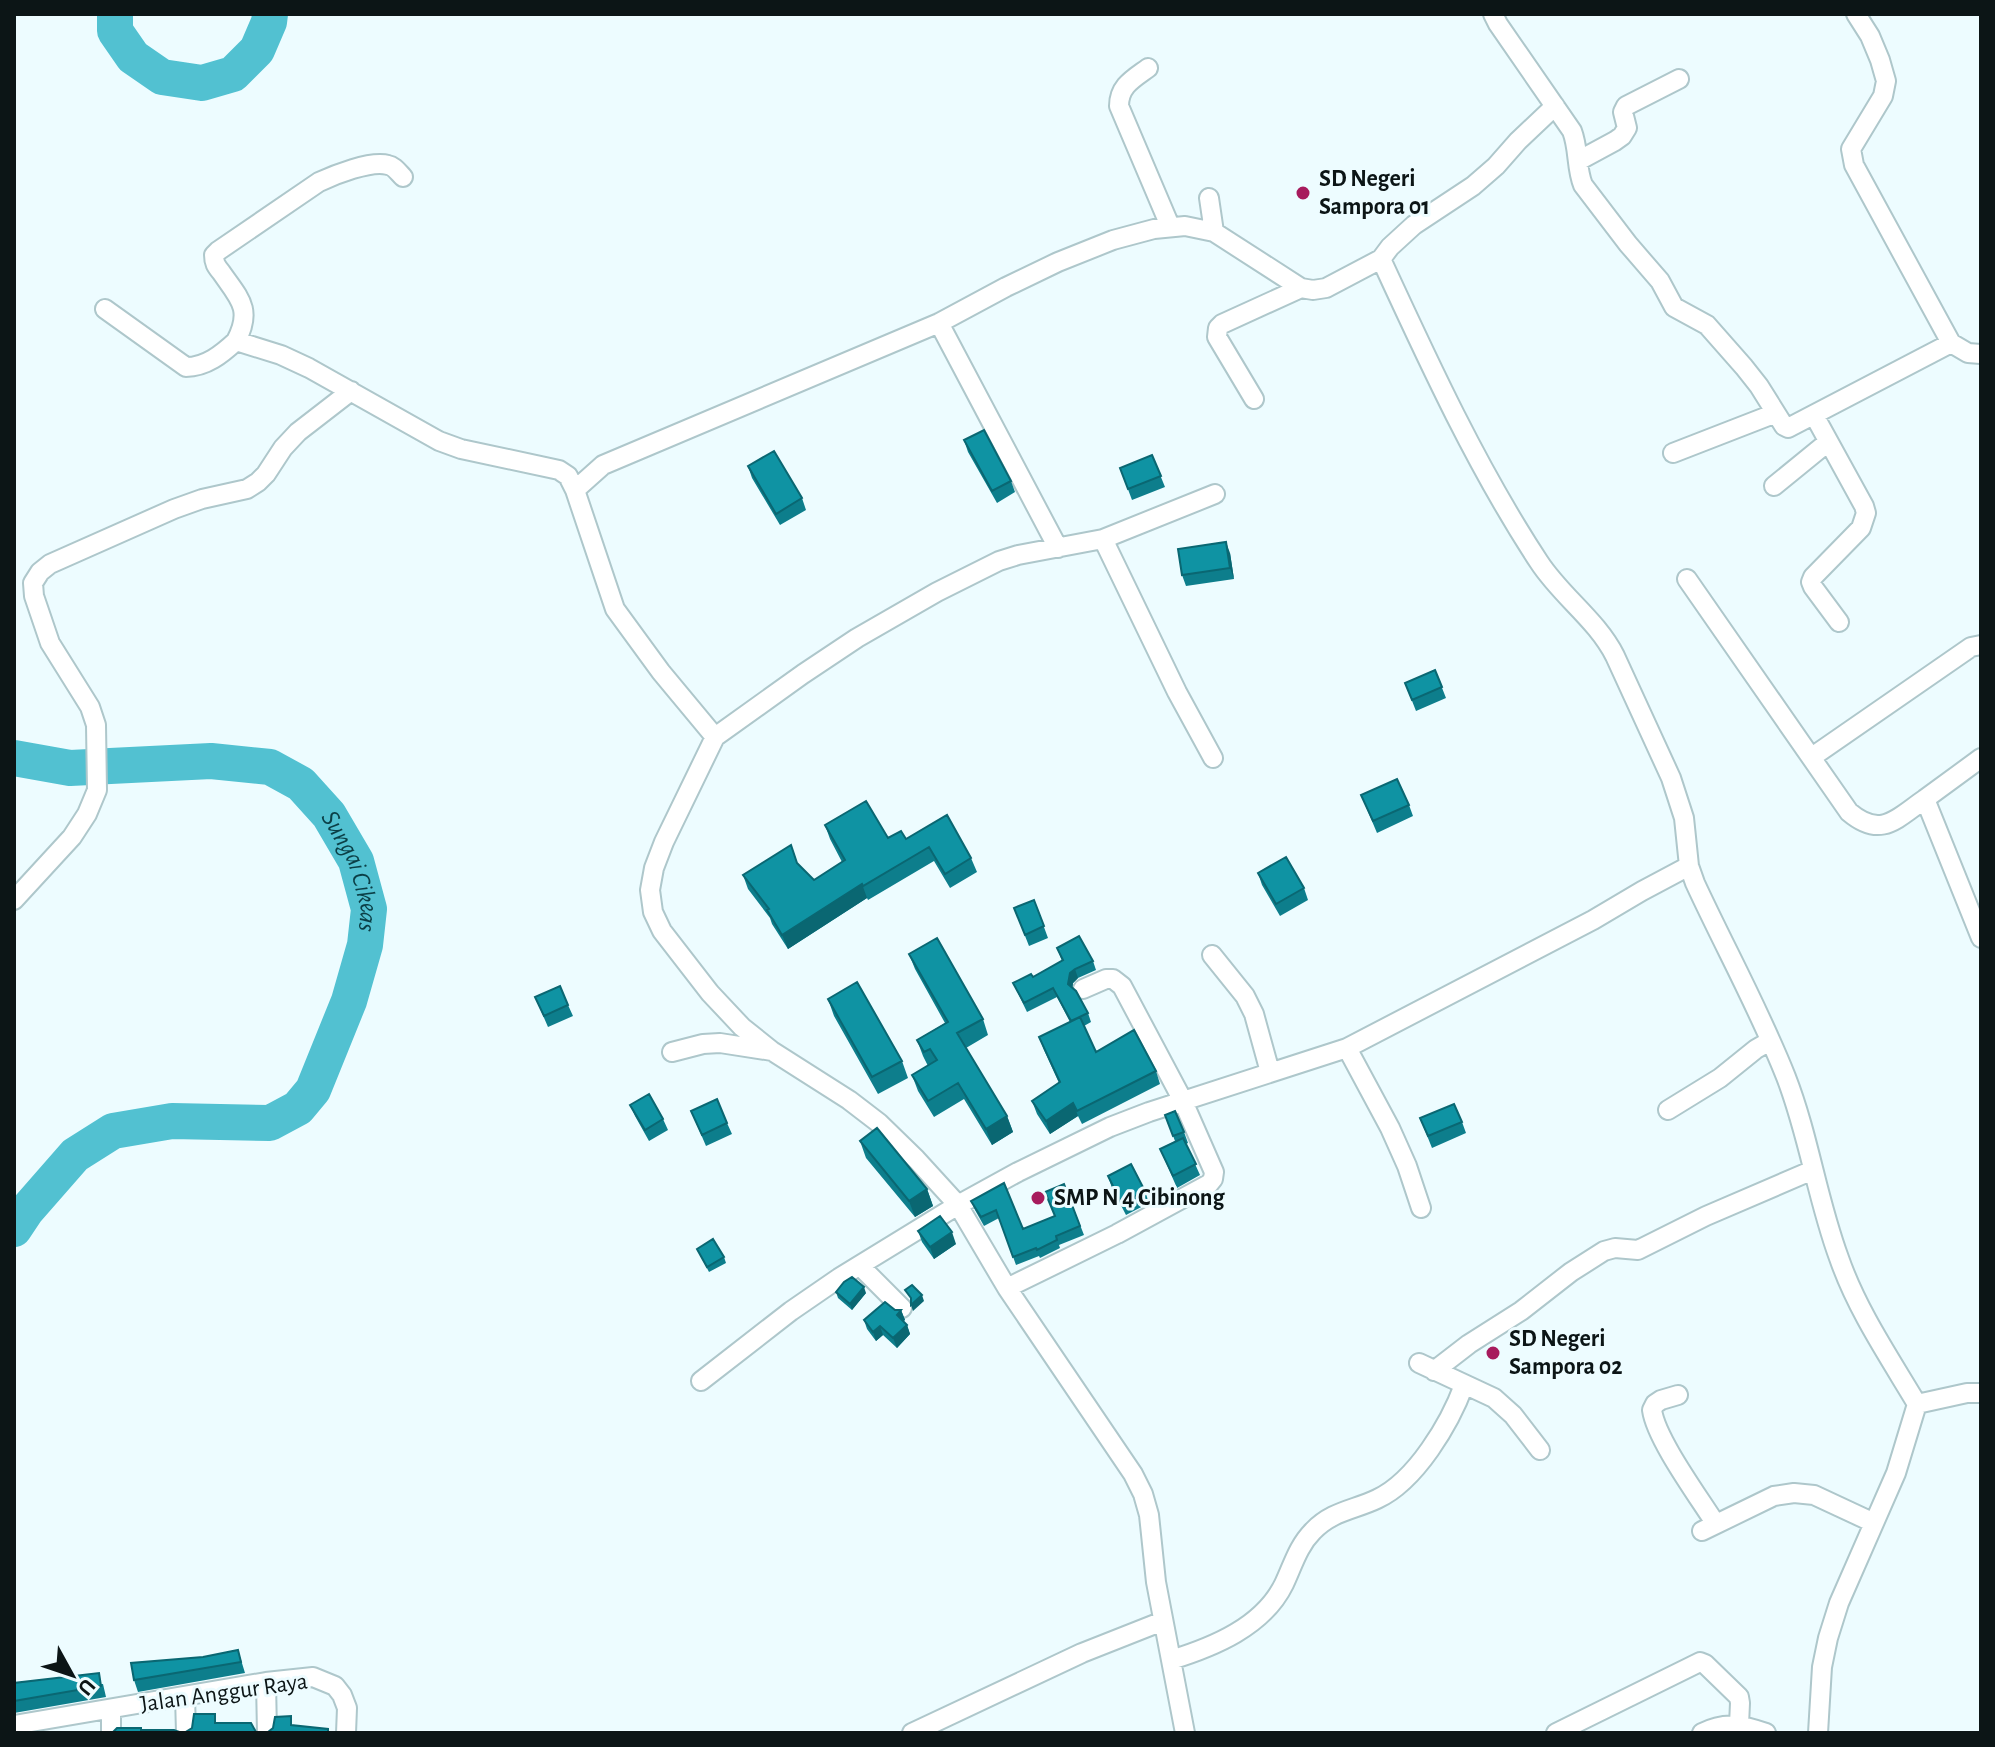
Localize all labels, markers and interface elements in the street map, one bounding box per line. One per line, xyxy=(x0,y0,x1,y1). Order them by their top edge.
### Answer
place label: SD Negeri Sampora 01 xyxy=(1319,167,1430,219)
marker: SD Negeri Sampora 01 xyxy=(1294,184,1312,202)
water label: Sungai Cikeas xyxy=(316,806,382,933)
place label: SMP N 4 Cibinong xyxy=(1054,1186,1226,1210)
marker: SMP N 4 Cibinong xyxy=(1029,1189,1047,1207)
place label: SD Negeri Sampora 02 xyxy=(1509,1327,1623,1379)
marker: SD Negeri Sampora 02 xyxy=(1484,1344,1502,1362)
north arrow xyxy=(32,1635,112,1715)
street label: Jalan Anggur Raya xyxy=(139,1669,309,1717)
text: U xyxy=(74,1675,99,1700)

